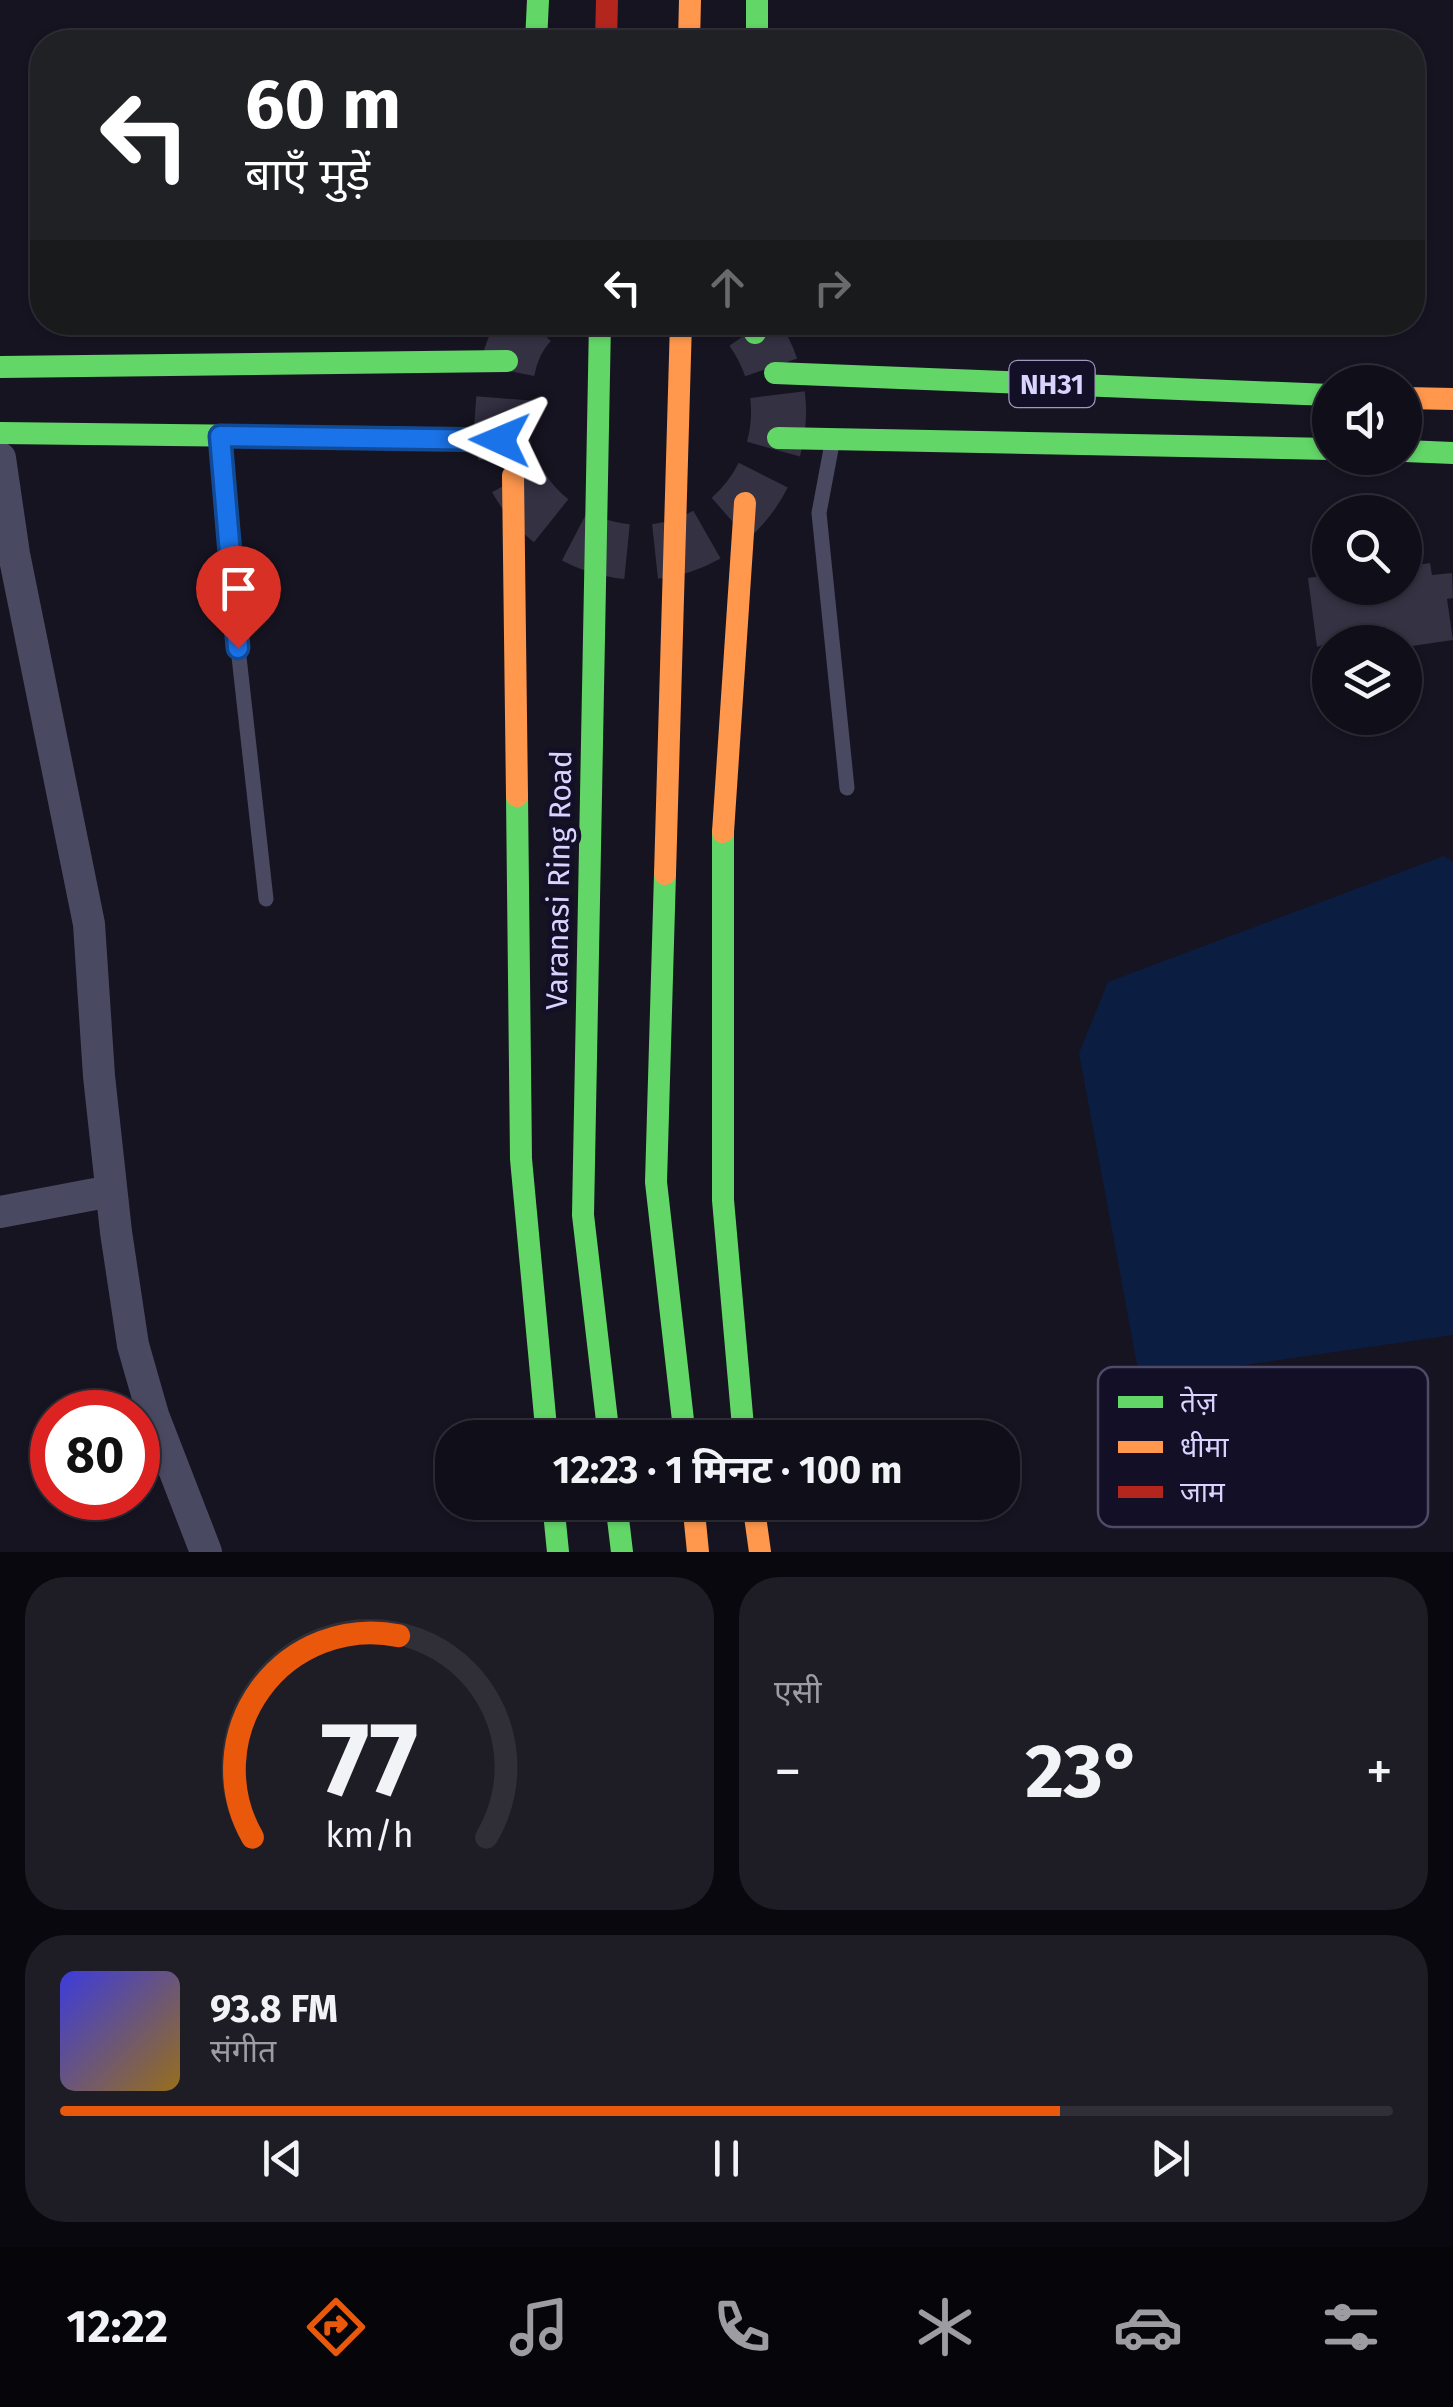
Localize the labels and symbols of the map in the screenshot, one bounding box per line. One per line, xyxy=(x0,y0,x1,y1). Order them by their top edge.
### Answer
road number: NH31 xyxy=(1010,361,1094,407)
position arrow xyxy=(448,388,552,492)
pin xyxy=(196,546,281,649)
street label: Varanasi Ring Road xyxy=(539,750,579,1010)
legend xyxy=(1098,1367,1428,1527)
text: तेज़ xyxy=(1180,1386,1218,1419)
speed limit sign: 80 xyxy=(30,1390,160,1520)
text: धीमा xyxy=(1180,1431,1229,1464)
text: जाम xyxy=(1180,1476,1226,1509)

